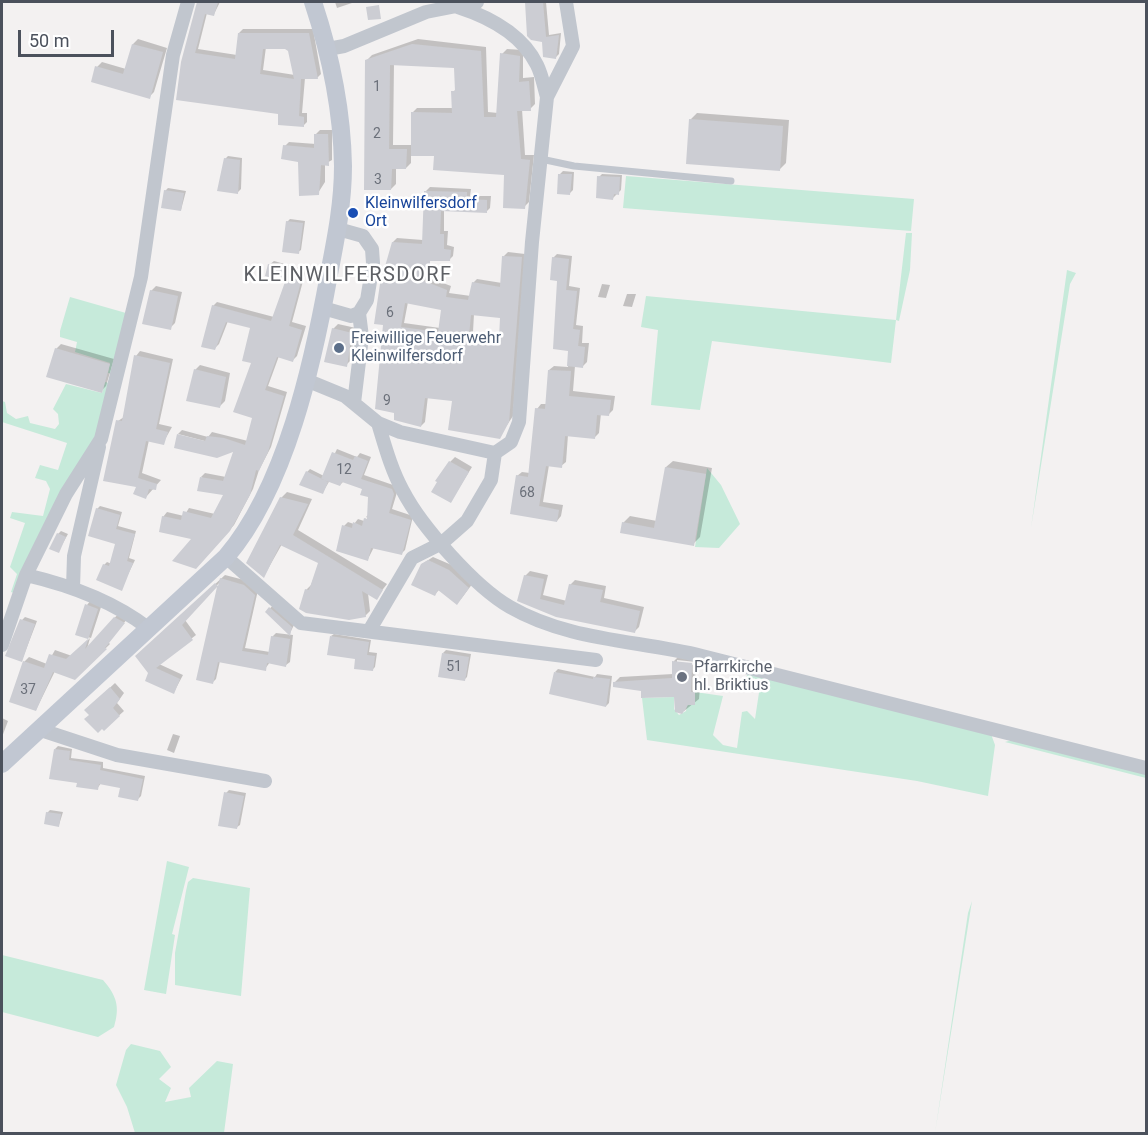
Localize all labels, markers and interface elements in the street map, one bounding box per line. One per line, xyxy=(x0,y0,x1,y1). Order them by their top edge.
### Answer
scale bar xyxy=(21,18,117,56)
text: 50 m xyxy=(29,30,69,51)
house number: 1 xyxy=(373,79,381,95)
house number: 2 xyxy=(373,126,381,142)
house number: 3 xyxy=(374,172,382,188)
place label: Kleinwilfersdorf Ort xyxy=(365,194,477,232)
marker: Kleinwilfersdorf Ort xyxy=(346,206,360,220)
district label: KLEINWILFERSDORF xyxy=(243,264,453,288)
house number: 6 xyxy=(386,305,394,321)
place label: Freiwillige Feuerwehr Kleinwilfersdorf xyxy=(351,329,501,367)
marker: Freiwillige Feuerwehr Kleinwilfersdorf xyxy=(332,341,346,355)
house number: 9 xyxy=(383,393,391,409)
house number: 12 xyxy=(336,462,352,478)
house number: 68 xyxy=(519,485,535,501)
place label: Pfarrkirche hl. Briktius xyxy=(694,658,772,696)
house number: 51 xyxy=(446,659,462,675)
marker: Pfarrkirche hl. Briktius xyxy=(675,670,689,684)
house number: 37 xyxy=(20,682,36,698)

